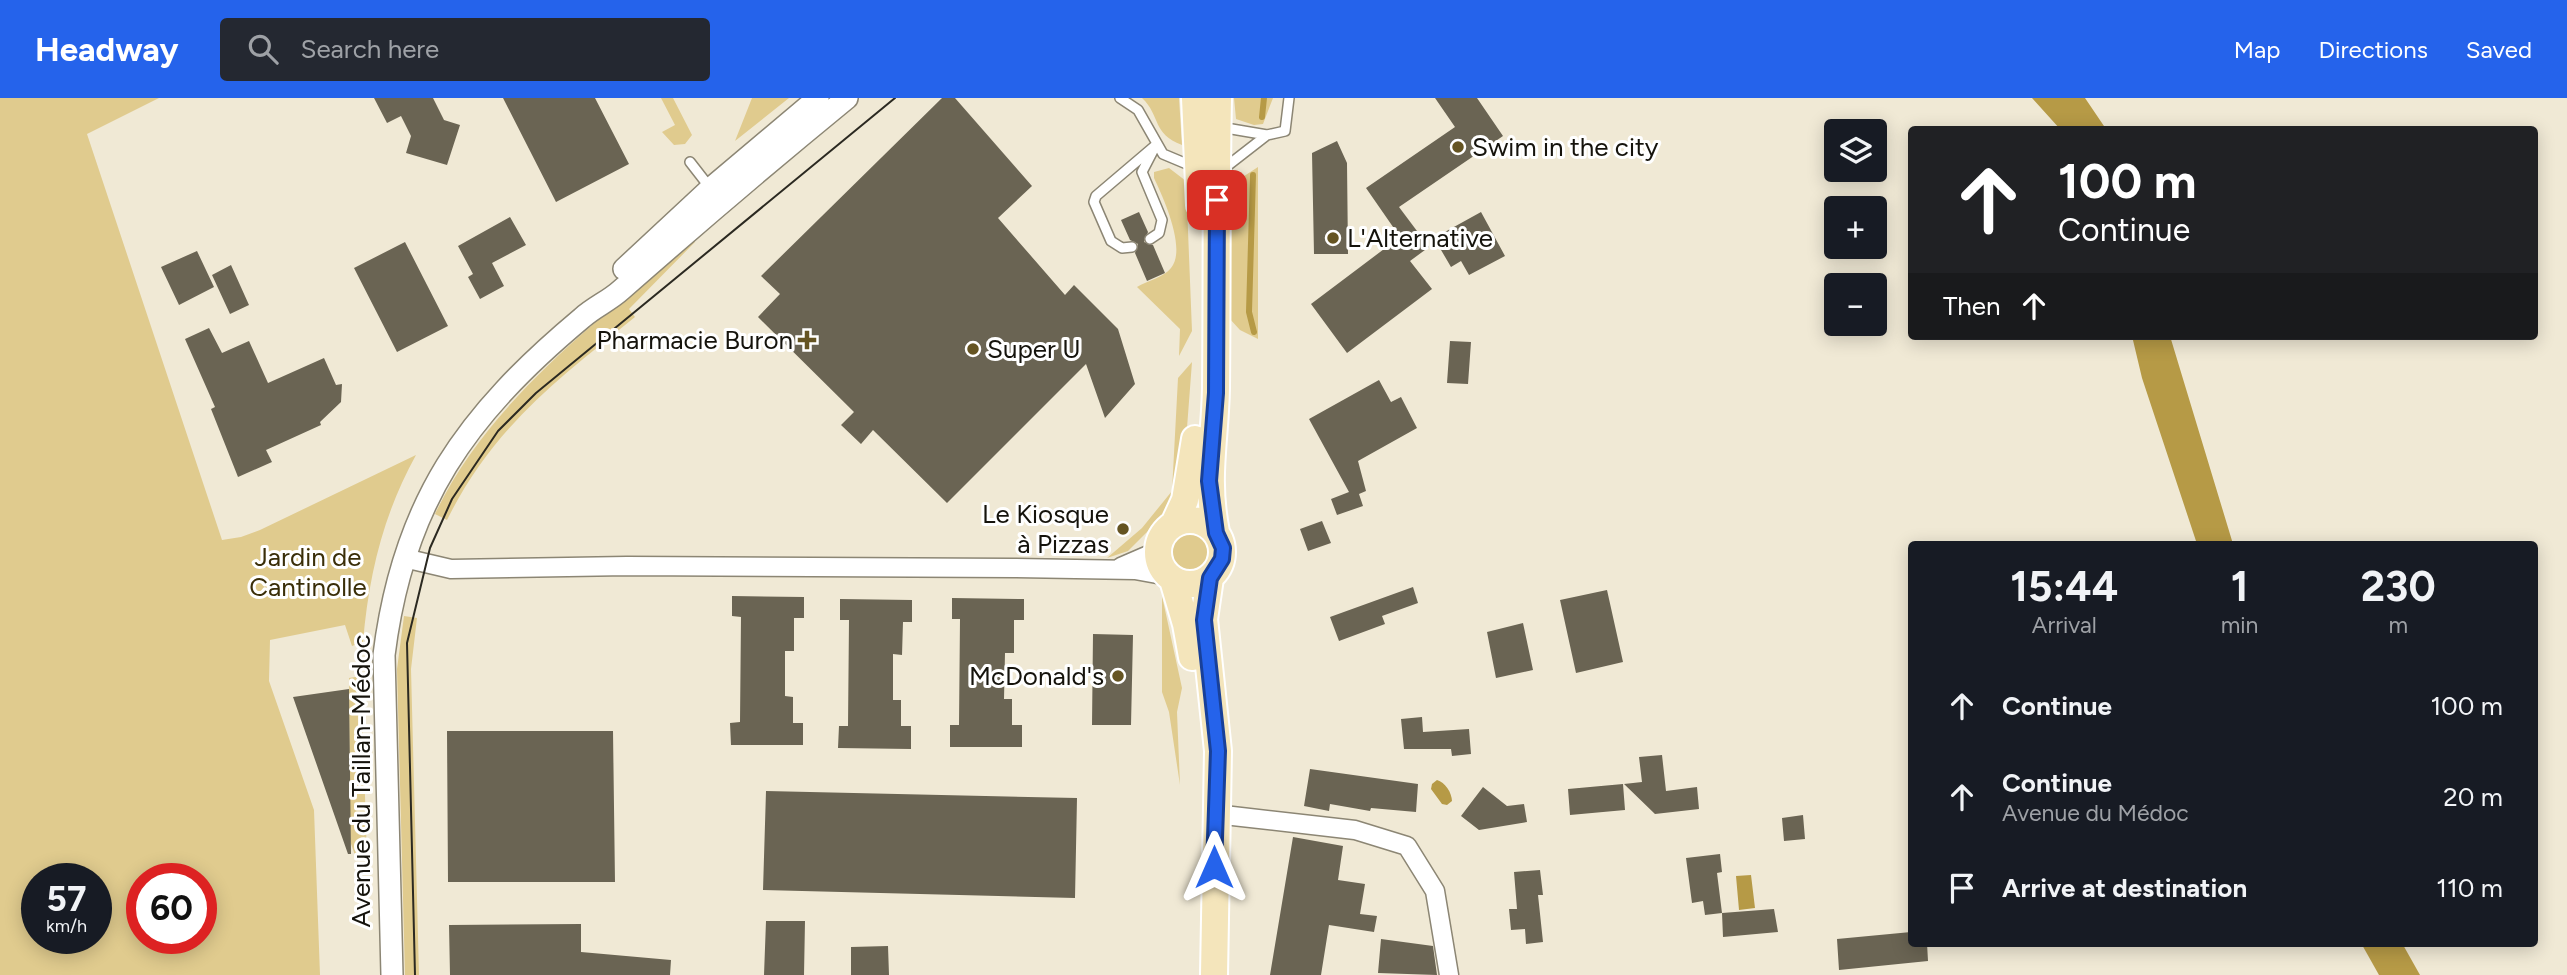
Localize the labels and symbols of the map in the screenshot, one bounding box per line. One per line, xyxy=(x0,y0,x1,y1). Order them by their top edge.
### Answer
place label: Swim in the city xyxy=(1472,131,1659,163)
marker: Swim in the city xyxy=(1450,139,1466,155)
pin xyxy=(1187,170,1247,230)
place label: L'Alternative xyxy=(1347,222,1493,254)
marker: L'Alternative xyxy=(1325,230,1341,246)
place label: Pharmacie Buron xyxy=(597,324,793,356)
marker: Pharmacie Buron xyxy=(799,332,815,348)
place label: Super U xyxy=(987,333,1081,365)
marker: Super U xyxy=(965,341,981,357)
place label: Le Kiosque à Pizzas xyxy=(982,498,1109,560)
marker: Le Kiosque à Pizzas xyxy=(1115,521,1131,537)
park label: Jardin de Cantinolle xyxy=(249,541,367,603)
street label: Avenue du Taillan-Médoc xyxy=(345,634,377,928)
place label: McDonald's xyxy=(969,660,1104,692)
marker: McDonald's xyxy=(1110,668,1126,684)
position arrow xyxy=(1177,830,1251,904)
speed limit sign: 60 xyxy=(126,863,217,954)

